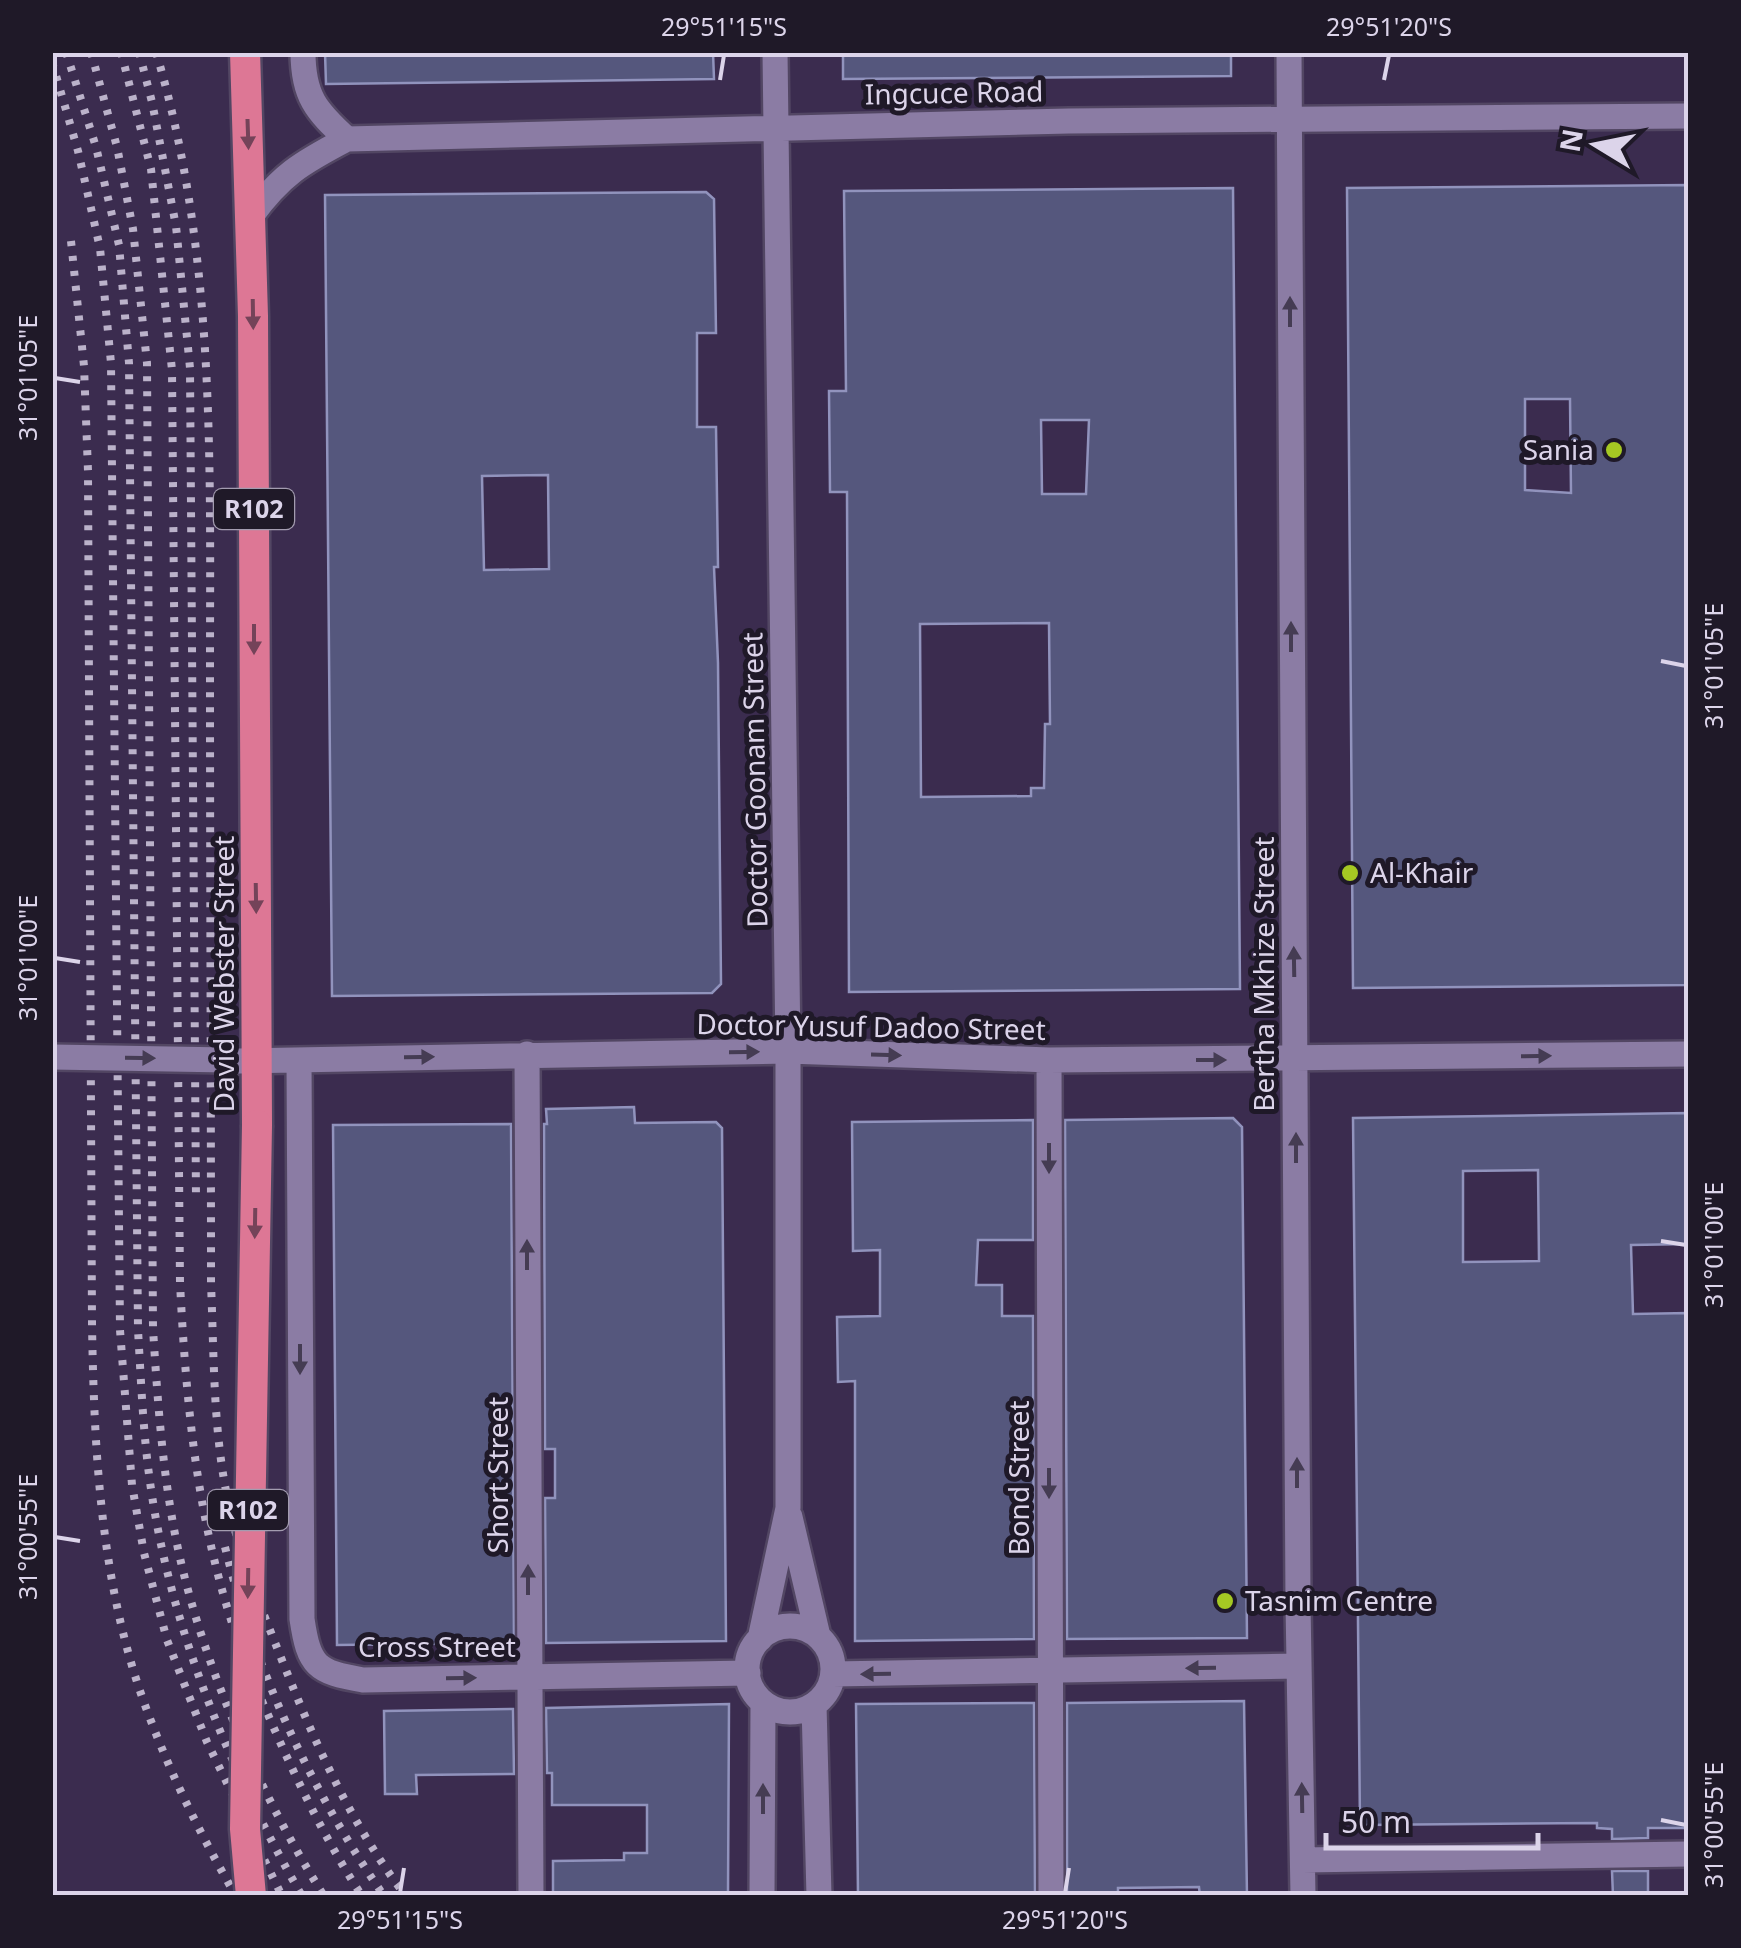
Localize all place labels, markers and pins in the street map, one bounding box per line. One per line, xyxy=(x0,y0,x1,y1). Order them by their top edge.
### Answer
place label: Sania xyxy=(1523,430,1594,468)
marker: Sania xyxy=(1603,439,1625,461)
place label: Al-Khair xyxy=(1370,853,1474,891)
marker: Al-Khair xyxy=(1339,862,1361,884)
place label: Tasnim Centre xyxy=(1245,1581,1433,1619)
marker: Tasnim Centre xyxy=(1214,1590,1236,1612)

